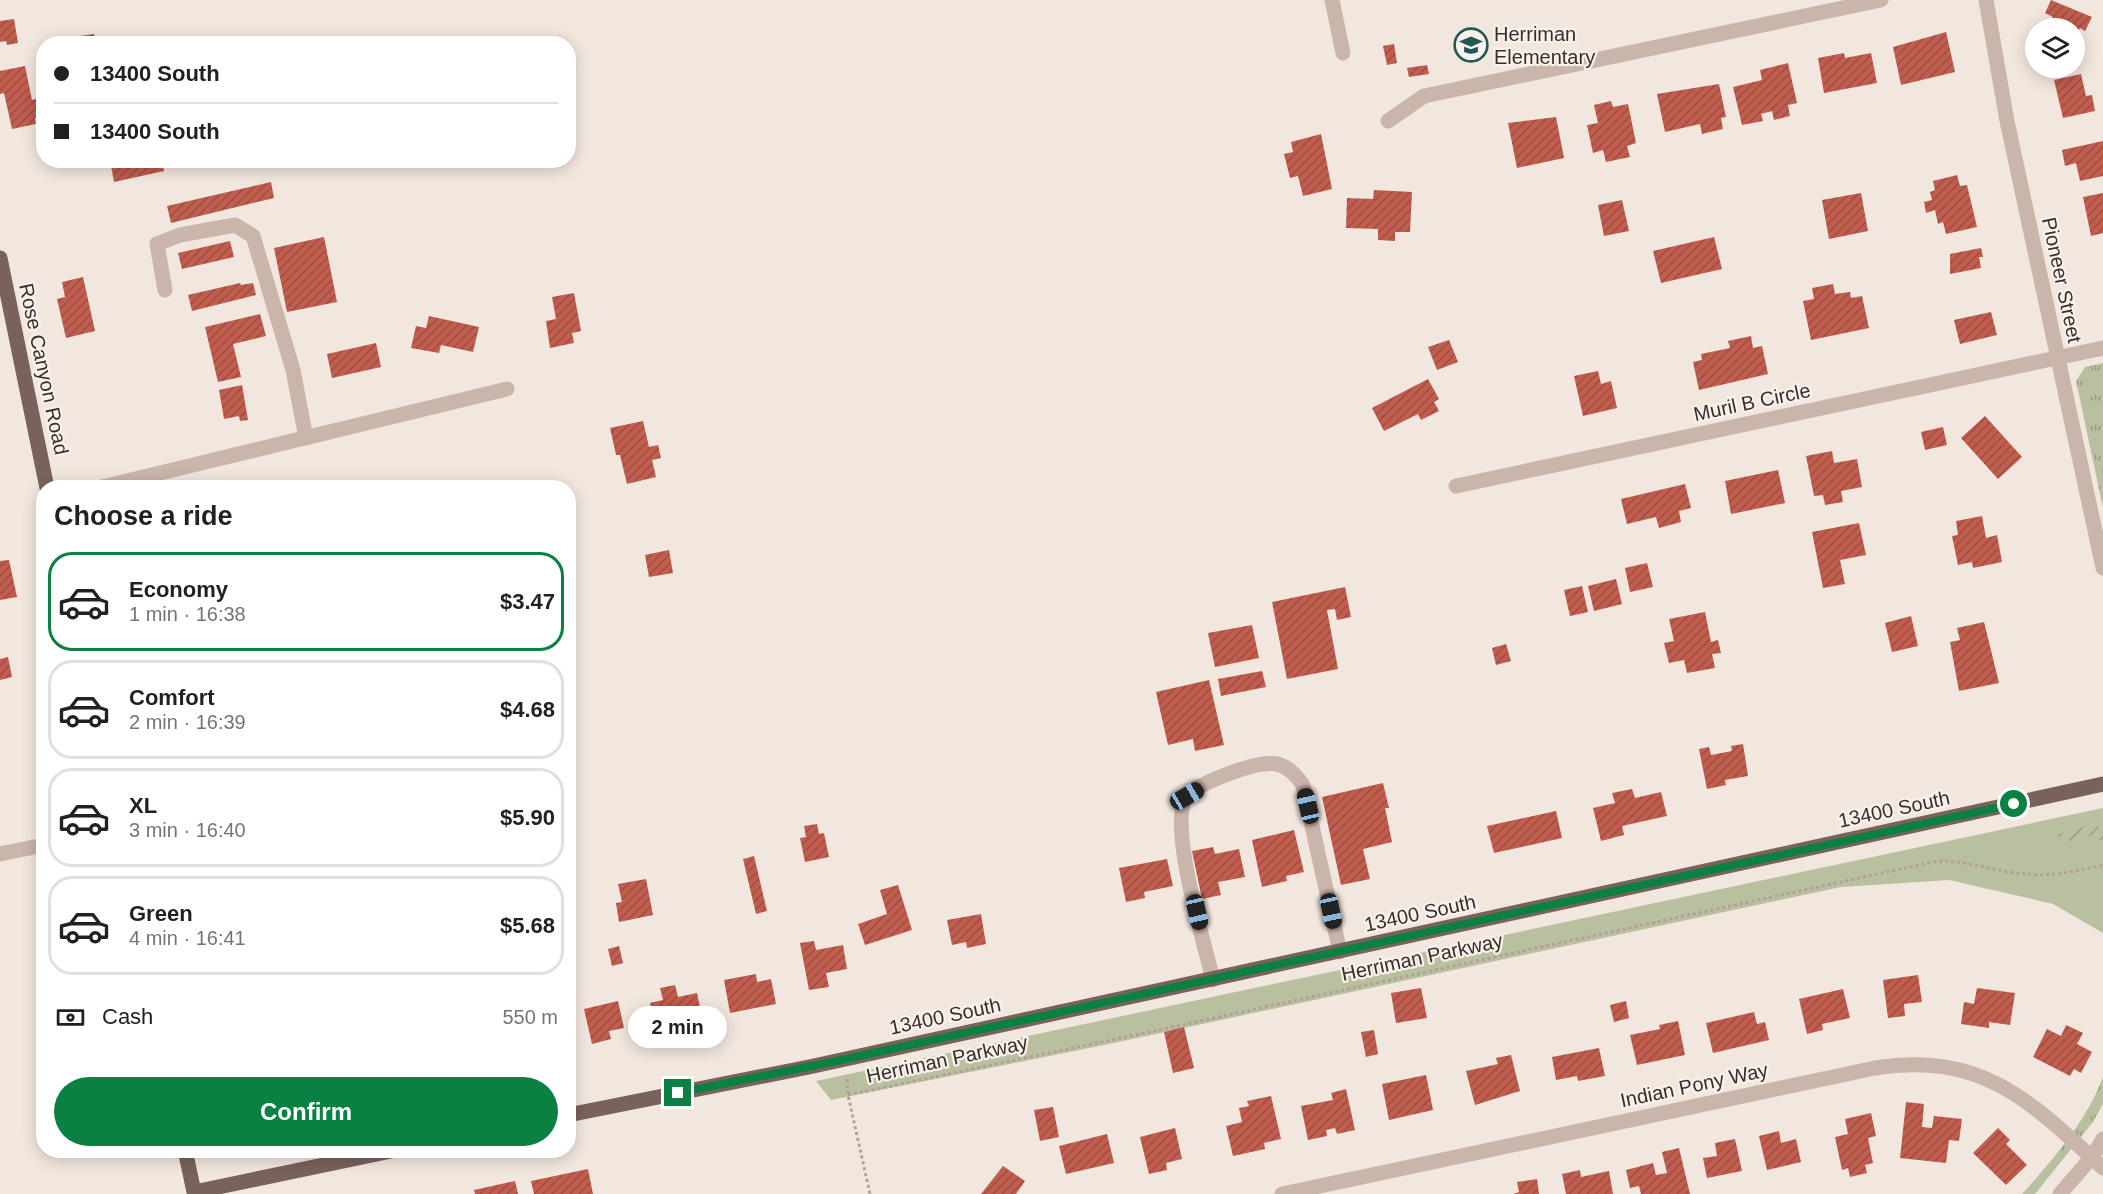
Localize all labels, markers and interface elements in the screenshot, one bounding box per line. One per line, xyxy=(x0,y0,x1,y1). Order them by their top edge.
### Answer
map controls xyxy=(2025,18,2085,78)
button: layers xyxy=(2025,18,2085,78)
place label: Herriman Elementary xyxy=(1494,23,1595,68)
school or university icon: Herriman Elementary xyxy=(1453,27,1489,63)
text: 13400 South xyxy=(90,61,220,86)
text: 13400 South xyxy=(90,119,220,144)
street label: Pioneer Street xyxy=(2038,215,2086,345)
street label: Rose Canyon Road xyxy=(15,281,73,457)
street label: Muril B Circle xyxy=(1692,379,1812,425)
text: Choose a ride xyxy=(54,501,233,531)
icon: car xyxy=(57,575,111,629)
text: Economy xyxy=(129,577,228,602)
text: $3.47 xyxy=(500,589,555,614)
text: 1 min · 16:38 xyxy=(129,603,246,625)
icon: car xyxy=(57,683,111,737)
text: Comfort xyxy=(129,685,215,710)
text: $4.68 xyxy=(500,697,555,722)
text: 2 min · 16:39 xyxy=(129,711,246,733)
car xyxy=(1167,779,1207,813)
car xyxy=(1295,786,1321,826)
street label: 13400 South xyxy=(1836,786,1952,832)
route start xyxy=(2000,790,2027,817)
icon: car xyxy=(57,791,111,845)
text: XL xyxy=(129,793,157,818)
text: $5.90 xyxy=(500,805,555,830)
text: 3 min · 16:40 xyxy=(129,819,246,841)
street label: 13400 South xyxy=(1362,890,1478,936)
car xyxy=(1184,892,1210,932)
car xyxy=(1318,892,1344,930)
icon: car xyxy=(57,899,111,953)
text: Green xyxy=(129,901,193,926)
text: $5.68 xyxy=(500,913,555,938)
text: 4 min · 16:41 xyxy=(129,927,246,949)
street label: Herriman Parkway xyxy=(1339,929,1505,985)
street label: 13400 South xyxy=(887,993,1003,1039)
icon: cash xyxy=(54,1001,87,1034)
text: Cash xyxy=(102,1004,153,1029)
text: 550 m xyxy=(502,1006,558,1028)
callout: 2 min xyxy=(628,1006,728,1048)
text: 2 min xyxy=(651,1016,704,1038)
street label: Herriman Parkway xyxy=(864,1031,1030,1087)
street label: Indian Pony Way xyxy=(1618,1059,1770,1111)
button: Confirm xyxy=(54,1077,558,1146)
route end xyxy=(664,1079,691,1106)

